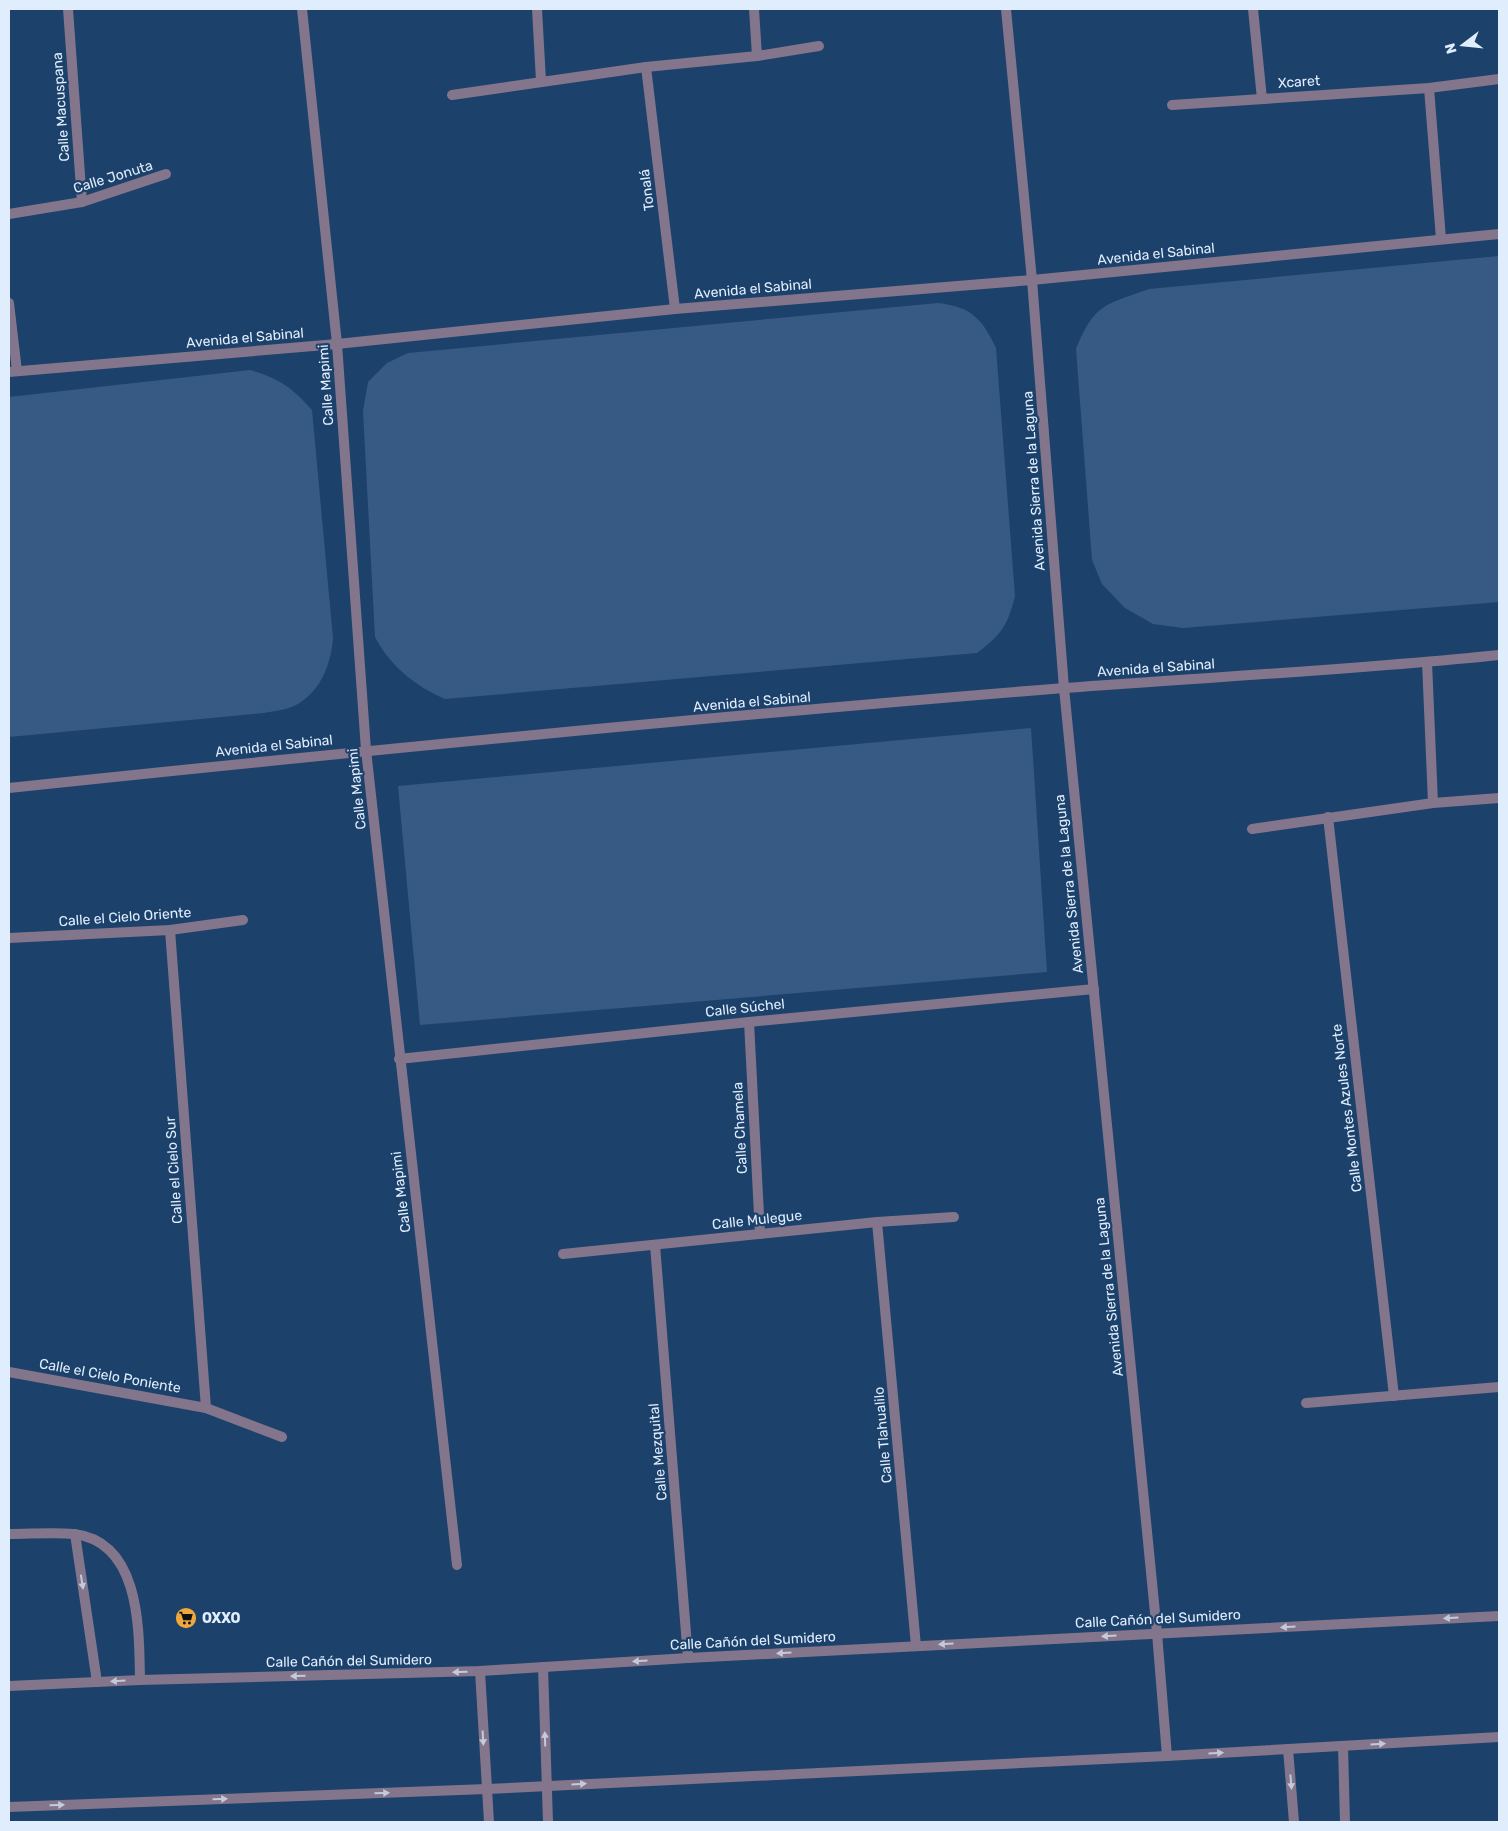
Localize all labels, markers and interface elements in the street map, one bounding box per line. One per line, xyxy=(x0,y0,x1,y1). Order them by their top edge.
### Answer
north arrow xyxy=(1438,20,1488,70)
text: N xyxy=(1441,41,1461,56)
street label: Calle Macuspana xyxy=(49,52,73,162)
street label: Xcaret xyxy=(1277,72,1321,92)
street label: Calle Jonuta xyxy=(71,157,155,197)
street label: Tonalá xyxy=(636,168,658,212)
street label: Avenida el Sabinal xyxy=(1096,239,1216,269)
street label: Avenida el Sabinal xyxy=(693,275,813,303)
street label: Avenida el Sabinal xyxy=(185,324,305,352)
street label: Calle Mapimi xyxy=(315,344,337,426)
street label: Avenida Sierra de la Laguna xyxy=(1019,391,1049,571)
street label: Avenida el Sabinal xyxy=(1097,655,1215,681)
street label: Avenida el Sabinal xyxy=(692,688,812,716)
street label: Avenida el Sabinal xyxy=(214,731,334,761)
street label: Calle Mapimi xyxy=(344,748,370,830)
street label: Avenida Sierra de la Laguna xyxy=(1051,794,1087,974)
street label: Calle el Cielo Oriente xyxy=(58,904,192,930)
street label: Calle Súchel xyxy=(704,995,786,1021)
street label: Calle Montes Azules Norte xyxy=(1328,1023,1366,1193)
street label: Calle Chamela xyxy=(729,1082,751,1174)
street label: Calle el Cielo Sur xyxy=(162,1115,186,1224)
street label: Calle Mapimi xyxy=(388,1150,414,1234)
street label: Avenida Sierra de la Laguna xyxy=(1091,1197,1127,1377)
street label: Calle Mulegue xyxy=(711,1207,803,1233)
street label: Calle el Cielo Poniente xyxy=(38,1355,182,1397)
street label: Calle Tlahualilo xyxy=(870,1386,896,1484)
street label: Calle Mezquital xyxy=(645,1403,671,1501)
one-way arrow xyxy=(79,1575,87,1591)
supermarket icon: OXXO xyxy=(174,1606,198,1630)
street label: Calle Cañón del Sumidero xyxy=(1075,1606,1241,1632)
place label: OXXO xyxy=(202,1610,240,1627)
one-way arrow xyxy=(1442,1615,1458,1623)
one-way arrow xyxy=(1280,1623,1296,1631)
street label: Calle Cañón del Sumidero xyxy=(670,1628,836,1654)
one-way arrow xyxy=(1100,1632,1116,1640)
one-way arrow xyxy=(938,1641,954,1649)
one-way arrow xyxy=(776,1649,792,1657)
street label: Calle Cañón del Sumidero xyxy=(266,1651,432,1671)
one-way arrow xyxy=(631,1657,647,1665)
one-way arrow xyxy=(452,1668,468,1676)
one-way arrow xyxy=(289,1672,305,1680)
one-way arrow xyxy=(109,1678,125,1686)
one-way arrow xyxy=(480,1730,488,1746)
one-way arrow xyxy=(541,1730,549,1746)
one-way arrow xyxy=(1370,1740,1386,1748)
one-way arrow xyxy=(1208,1749,1224,1757)
one-way arrow xyxy=(1287,1775,1295,1791)
one-way arrow xyxy=(572,1779,588,1787)
one-way arrow xyxy=(374,1789,390,1797)
one-way arrow xyxy=(212,1795,228,1803)
one-way arrow xyxy=(50,1800,66,1808)

